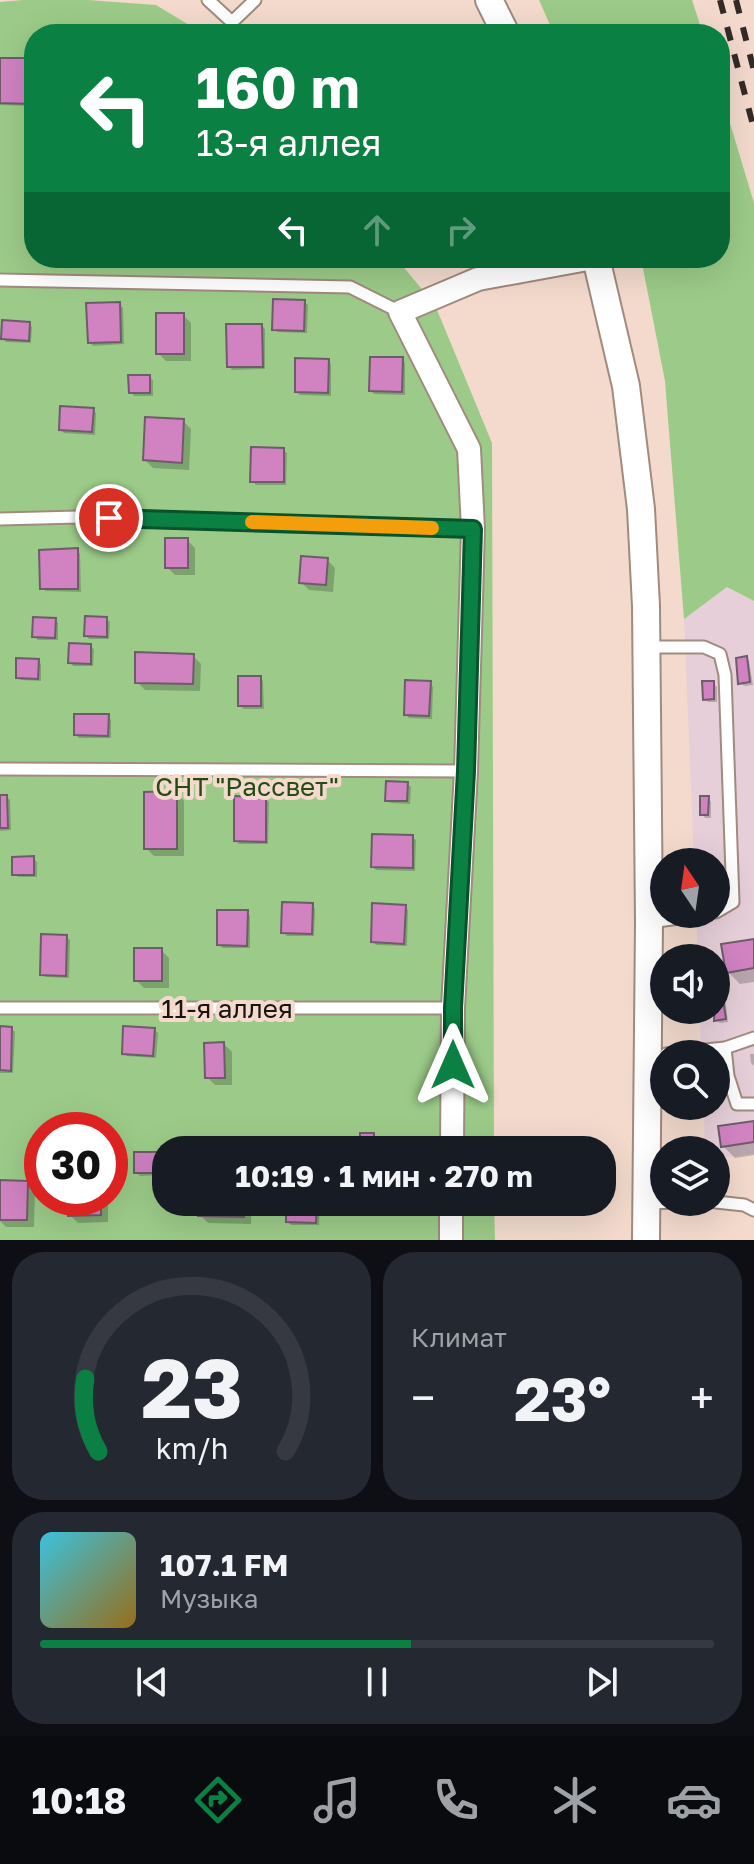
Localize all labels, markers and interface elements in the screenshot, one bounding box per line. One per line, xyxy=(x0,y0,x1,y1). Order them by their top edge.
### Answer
text: 160 m xyxy=(196,53,360,120)
icon: left xyxy=(64,56,168,160)
text: 13-я аллея xyxy=(196,121,382,164)
icon: left xyxy=(271,208,315,252)
icon: ahead xyxy=(355,208,399,252)
icon: right xyxy=(439,208,483,252)
pin xyxy=(75,484,143,552)
icon: arrive xyxy=(87,496,131,540)
park label: СНТ "Рассвет" xyxy=(155,771,339,802)
north arrow xyxy=(650,848,730,928)
map controls xyxy=(650,848,730,1216)
button: sound xyxy=(650,944,730,1024)
street label: 11-я аллея xyxy=(161,993,293,1024)
position arrow xyxy=(411,1023,495,1107)
button: search xyxy=(650,1040,730,1120)
speed limit sign: 30 xyxy=(24,1112,128,1216)
button: layers xyxy=(650,1136,730,1216)
text: 10:19 · 1 мин · 270 m xyxy=(235,1158,533,1194)
text: Климат xyxy=(411,1322,507,1353)
text: 23 xyxy=(141,1336,242,1436)
text: 23° xyxy=(514,1362,611,1434)
text: − xyxy=(411,1371,435,1424)
text: + xyxy=(690,1371,714,1424)
text: km/h xyxy=(155,1431,228,1465)
text: 107.1 FM xyxy=(160,1547,288,1583)
text: Музыка xyxy=(160,1583,258,1614)
icon: previous xyxy=(130,1660,174,1704)
icon: pause xyxy=(355,1660,399,1704)
icon: next xyxy=(580,1660,624,1704)
icon: directions xyxy=(190,1772,246,1828)
icon: music xyxy=(309,1772,365,1828)
icon: phone xyxy=(428,1772,484,1828)
icon: climate xyxy=(547,1772,603,1828)
icon: car xyxy=(666,1772,722,1828)
text: 10:18 xyxy=(32,1779,127,1822)

